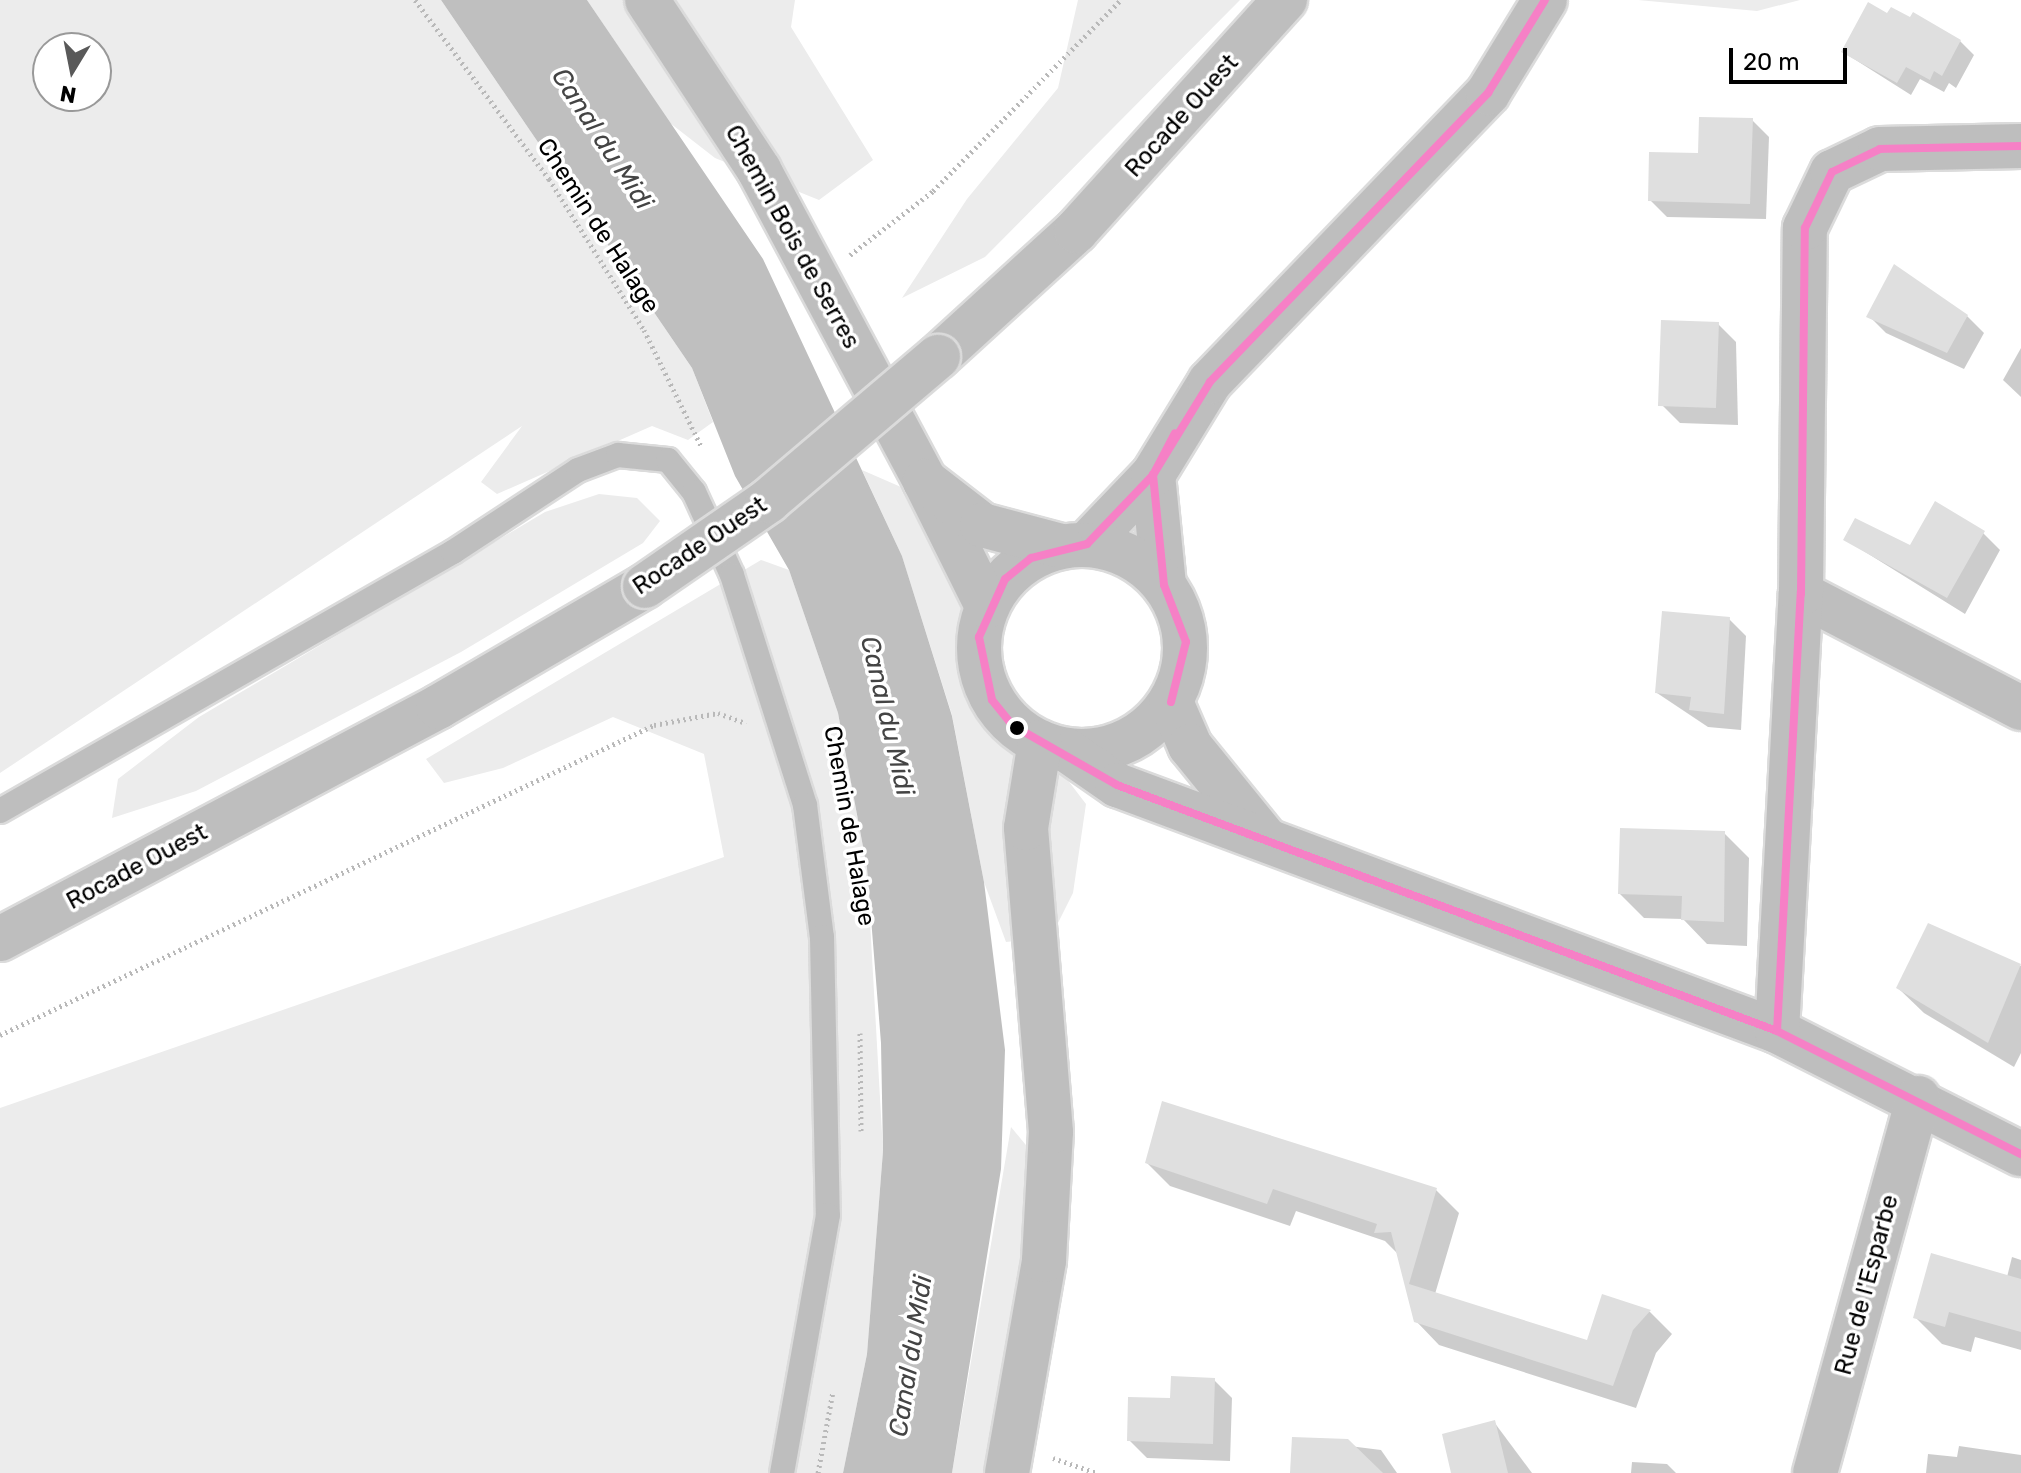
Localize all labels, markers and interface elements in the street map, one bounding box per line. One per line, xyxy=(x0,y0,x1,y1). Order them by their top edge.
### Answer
north arrow xyxy=(32,32,112,112)
scale bar xyxy=(1733,32,1851,82)
text: 20 m xyxy=(1743,48,1800,76)
street label: Rocade Ouest xyxy=(1119,49,1245,183)
water label: Canal du Midi xyxy=(545,62,659,216)
text: N xyxy=(58,79,78,109)
street label: Chemin Bois de Serres xyxy=(719,120,865,354)
street label: Chemin de Halage xyxy=(531,133,665,319)
street label: Rocade Ouest xyxy=(628,491,772,601)
water label: Canal du Midi xyxy=(853,633,921,799)
unlabelled marker xyxy=(1009,720,1025,736)
street label: Chemin de Halage xyxy=(817,724,881,928)
street label: Rocade Ouest xyxy=(62,818,212,916)
street label: Rue de l'Esparbe xyxy=(1829,1192,1905,1378)
water label: Canal du Midi xyxy=(883,1273,939,1439)

